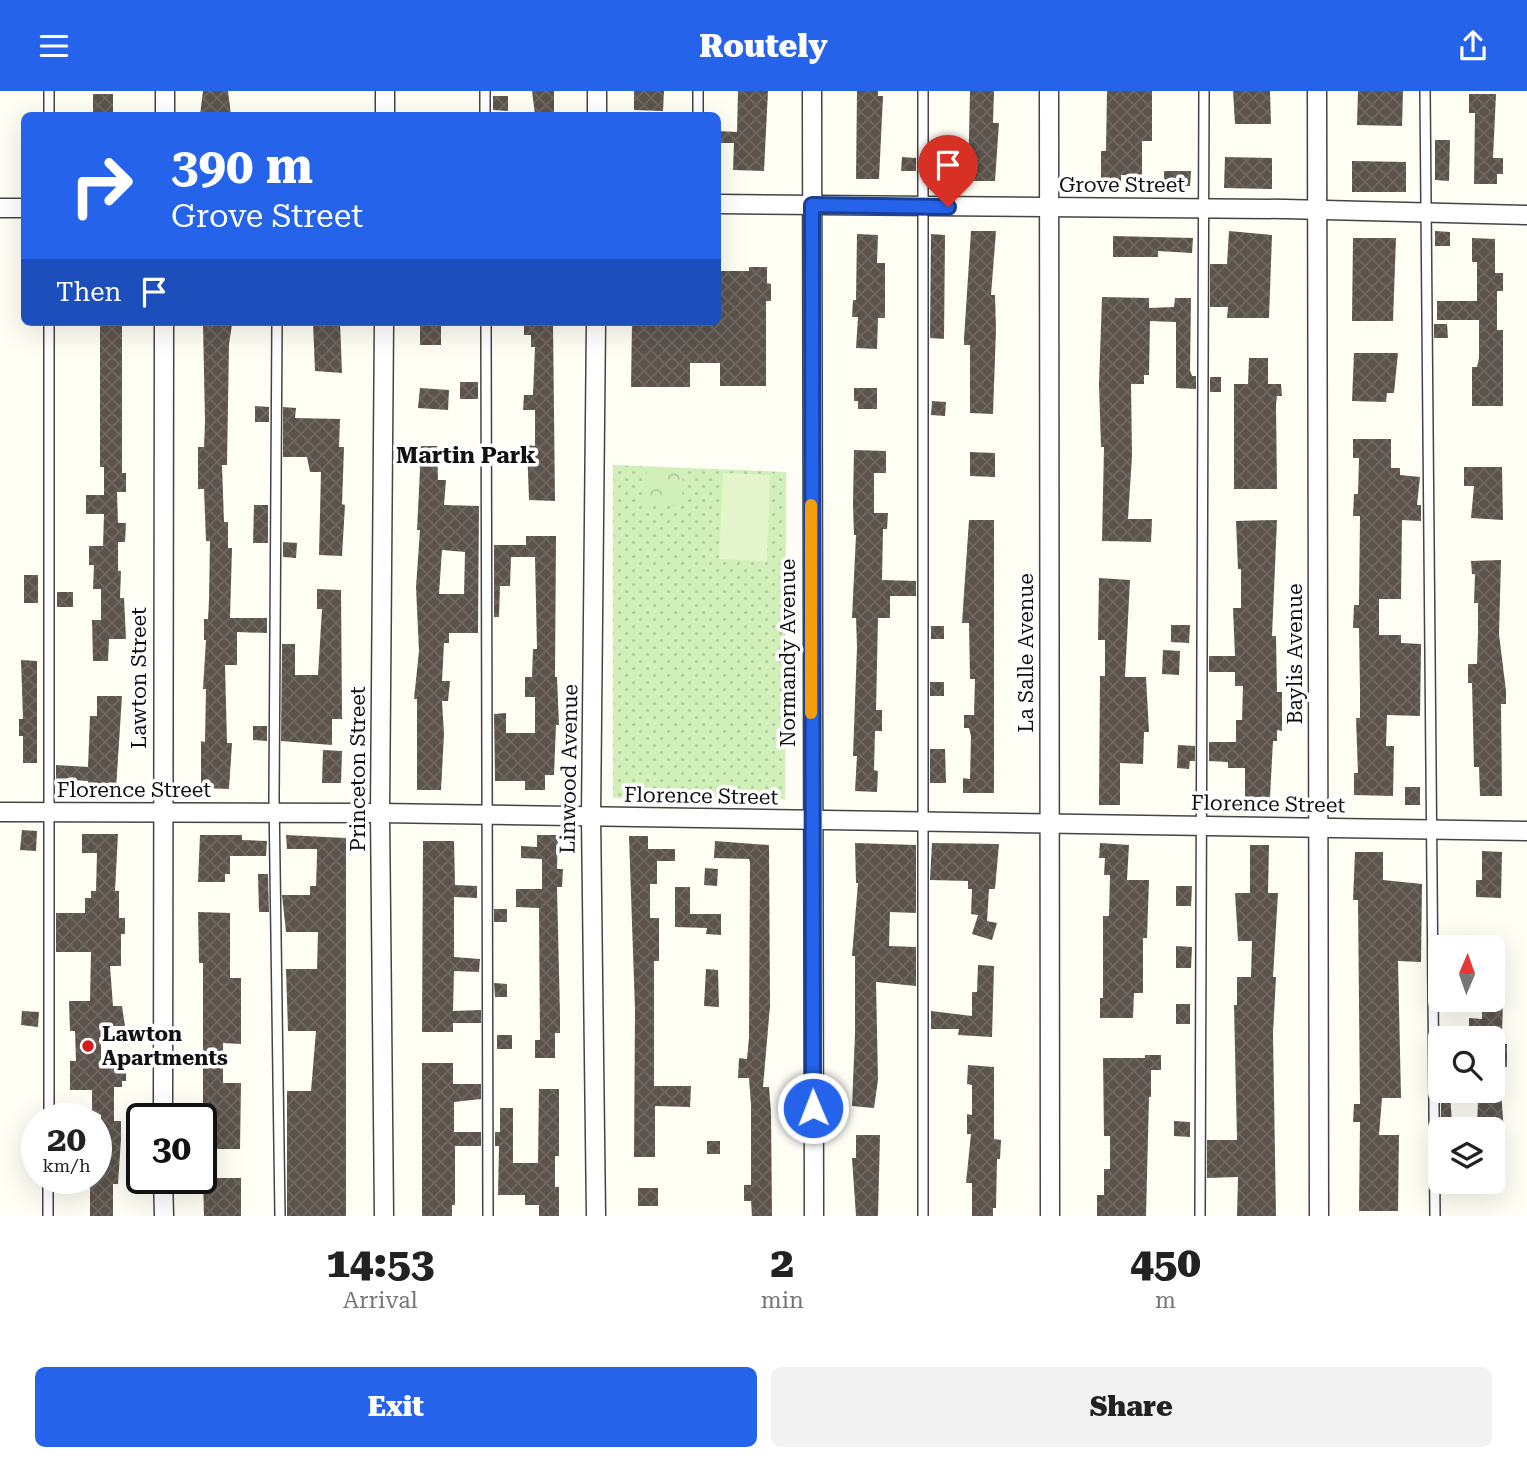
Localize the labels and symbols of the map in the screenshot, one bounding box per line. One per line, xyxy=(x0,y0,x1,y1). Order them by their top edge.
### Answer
pin xyxy=(918,135,978,207)
street label: Grove Street xyxy=(1059,173,1185,197)
district label: Martin Park xyxy=(396,442,536,469)
street label: Normandy Avenue xyxy=(776,559,800,747)
street label: La Salle Avenue xyxy=(1014,573,1038,733)
street label: Baylis Avenue xyxy=(1283,583,1307,725)
street label: Lawton Street xyxy=(127,607,151,749)
street label: Linwood Avenue xyxy=(556,684,582,854)
street label: Princeton Street xyxy=(346,686,370,852)
street label: Florence Street xyxy=(57,778,211,802)
street label: Florence Street xyxy=(624,783,779,809)
street label: Florence Street xyxy=(1191,791,1346,817)
north arrow xyxy=(1428,935,1505,1011)
place label: Lawton Apartments xyxy=(102,1022,228,1070)
marker: Lawton Apartments xyxy=(80,1038,96,1054)
position arrow xyxy=(776,1071,850,1145)
speed limit sign: 30 xyxy=(126,1103,217,1194)

